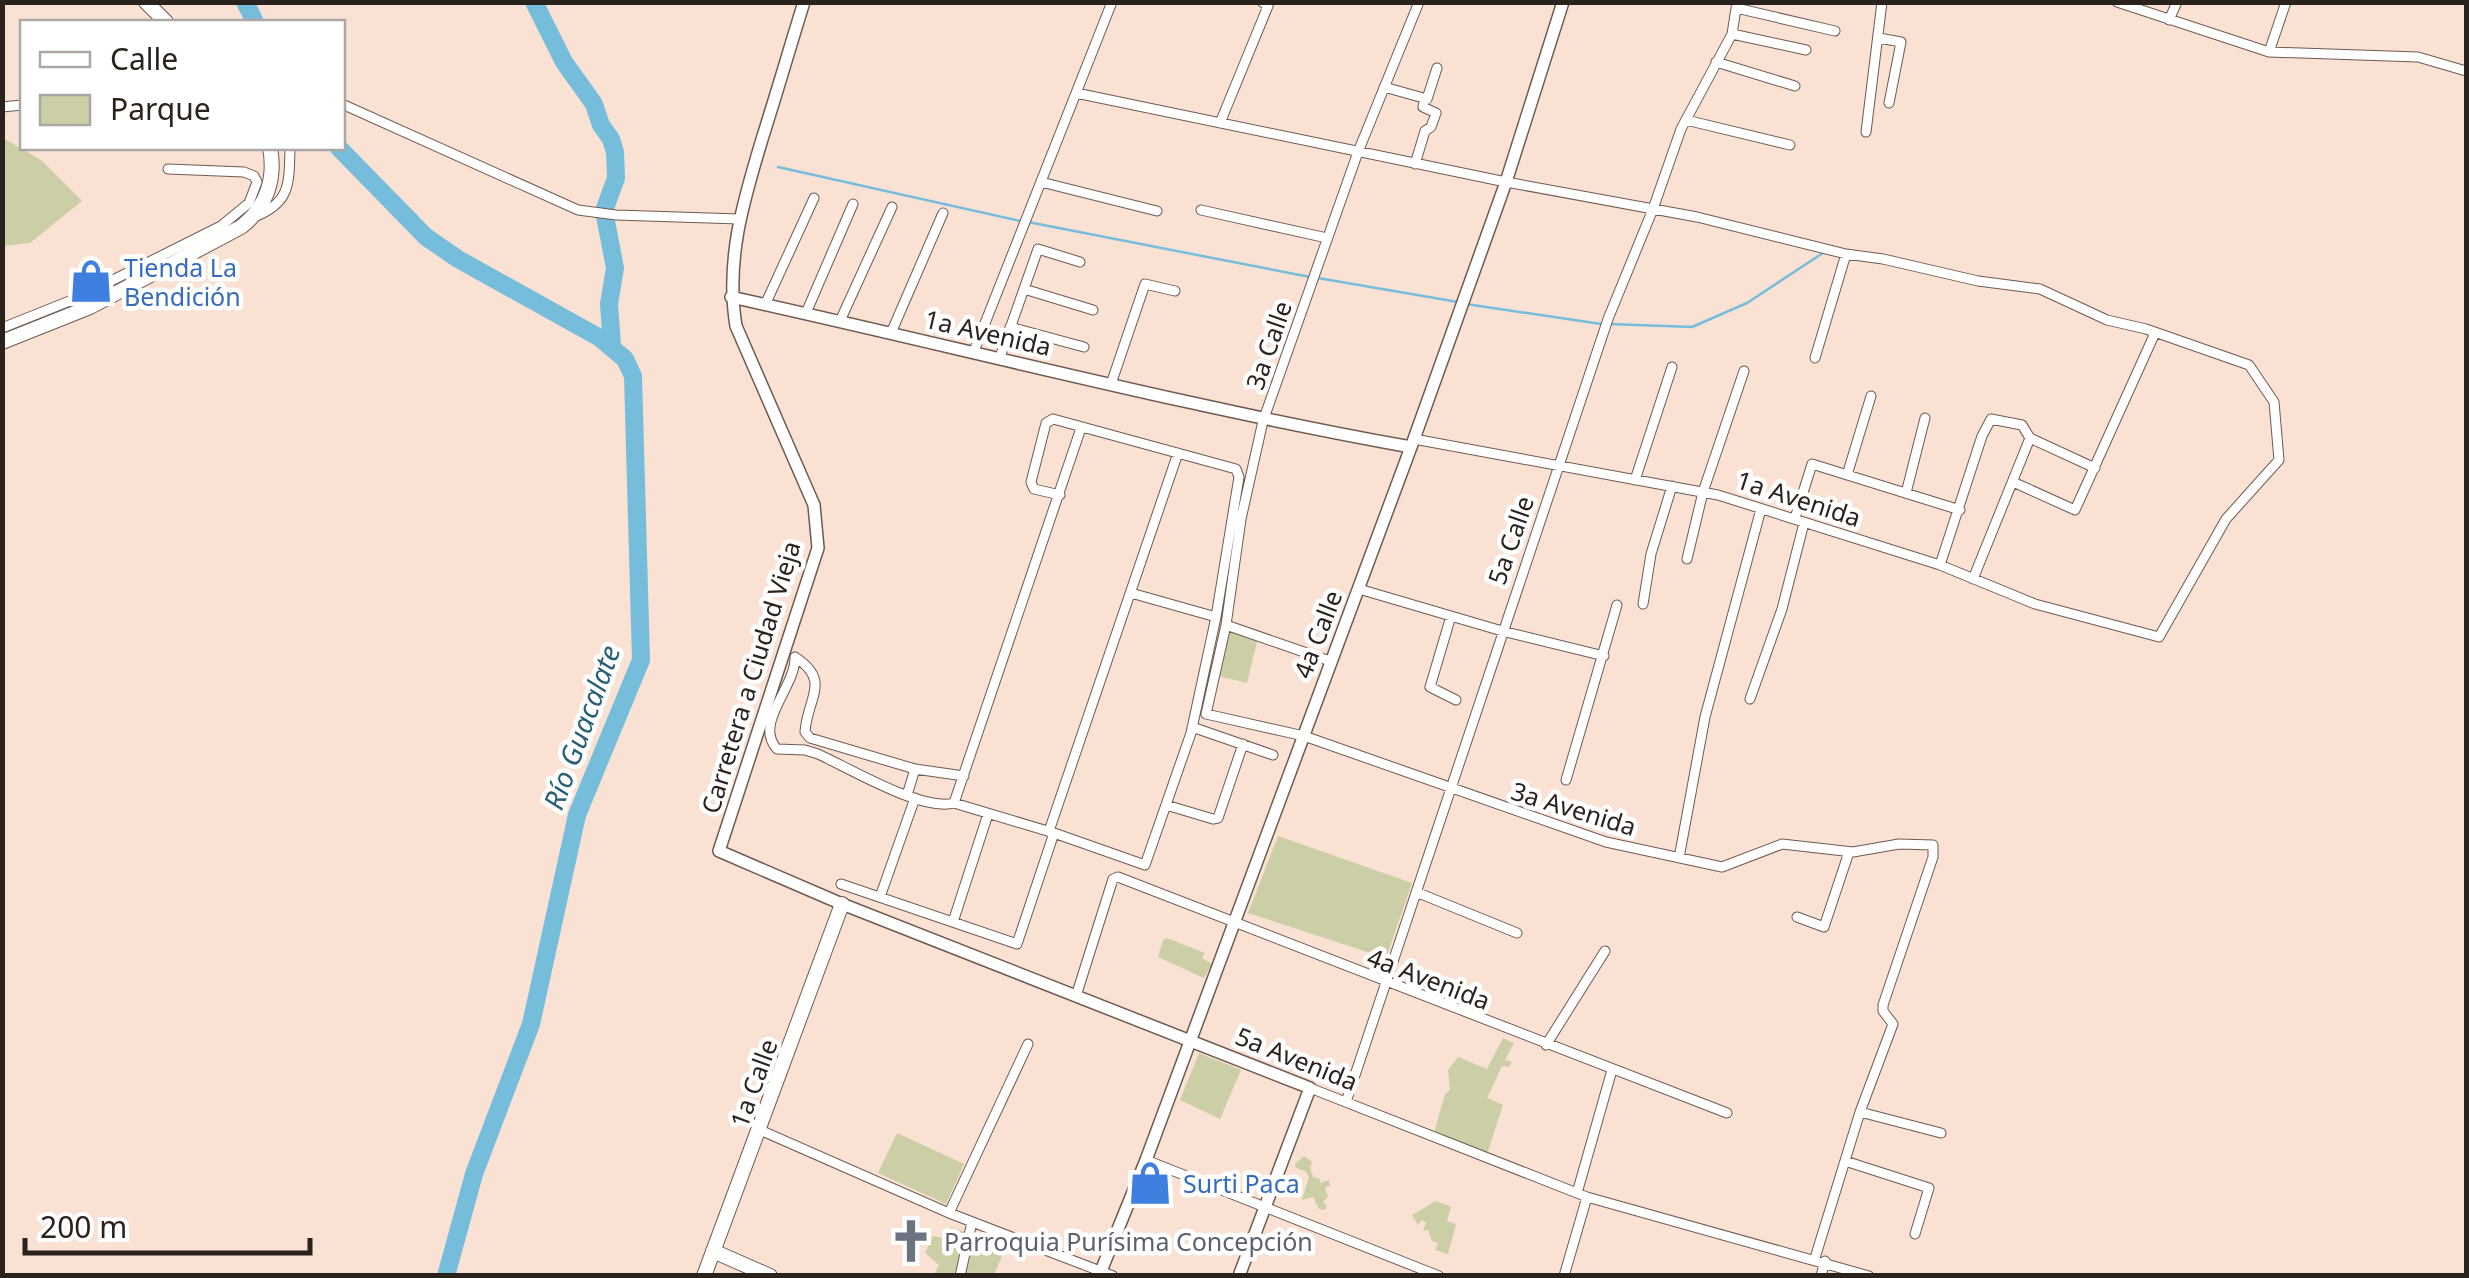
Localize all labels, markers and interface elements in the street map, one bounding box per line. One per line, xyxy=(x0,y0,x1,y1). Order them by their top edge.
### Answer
legend xyxy=(20,20,345,150)
text: Calle xyxy=(110,38,178,79)
text: Parque xyxy=(110,88,211,129)
place label: Tienda La Bendición xyxy=(124,250,241,313)
shop icon: Tienda La Bendición xyxy=(67,257,115,305)
street label: 3a Calle xyxy=(1237,296,1299,394)
street label: 1a Avenida xyxy=(921,301,1055,363)
street label: 1a Avenida xyxy=(1732,462,1866,534)
street label: 5a Calle xyxy=(1479,491,1541,589)
street label: Carretera a Ciudad Vieja xyxy=(692,537,808,817)
street label: 4a Calle xyxy=(1285,585,1349,683)
water label: Río Guacalate xyxy=(534,639,628,815)
street label: 3a Avenida xyxy=(1507,773,1641,843)
street label: 4a Avenida xyxy=(1363,939,1495,1017)
street label: 5a Avenida xyxy=(1231,1018,1363,1098)
street label: 1a Calle xyxy=(721,1034,785,1132)
shop icon: Surti Paca xyxy=(1126,1159,1174,1207)
place label: Surti Paca xyxy=(1183,1166,1300,1200)
scale bar xyxy=(25,1193,310,1255)
text: 200 m xyxy=(40,1206,127,1247)
church icon: Parroquia Purísima Concepción xyxy=(887,1217,935,1265)
place label: Parroquia Purísima Concepción xyxy=(944,1224,1313,1258)

